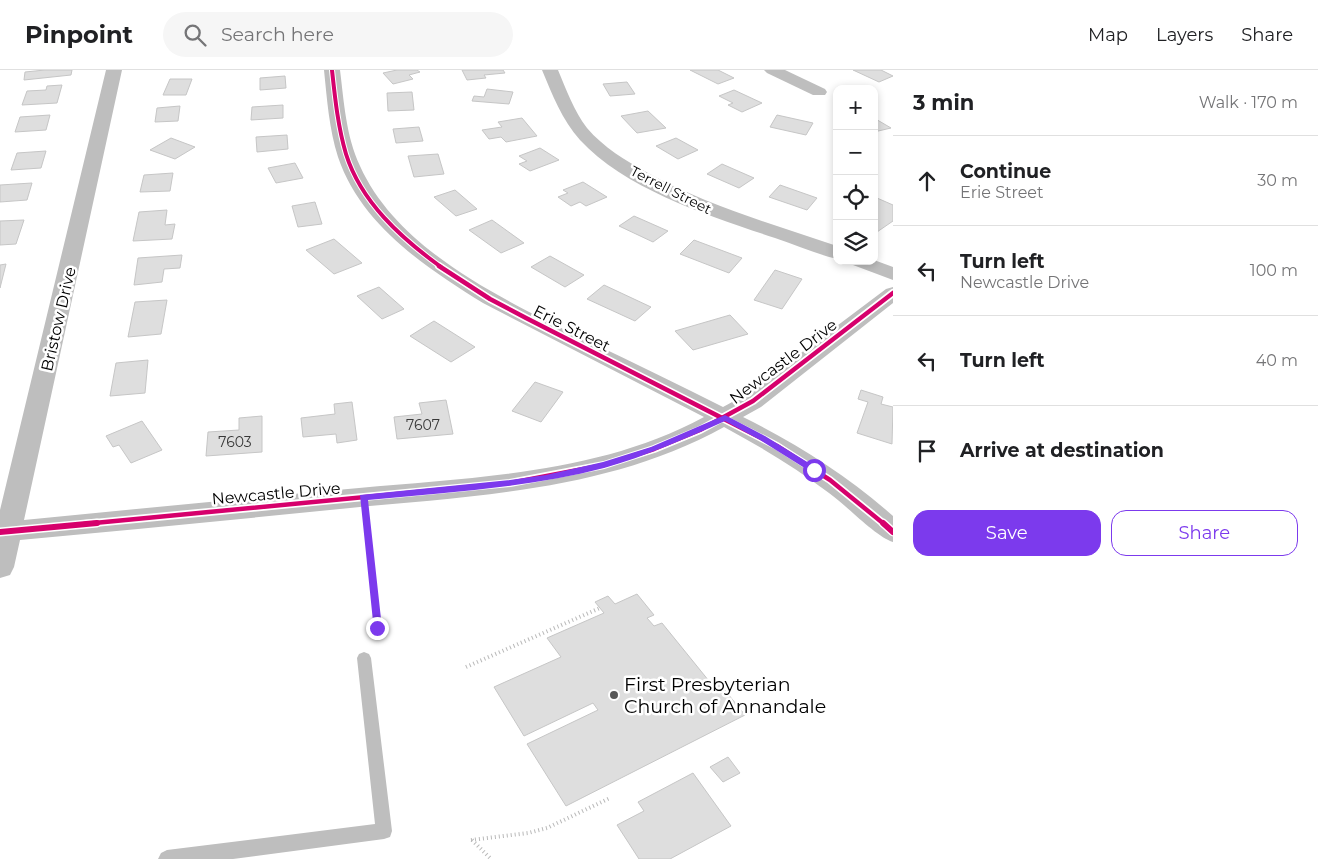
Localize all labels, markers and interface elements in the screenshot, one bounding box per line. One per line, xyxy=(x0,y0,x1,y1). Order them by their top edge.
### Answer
search box xyxy=(163,12,513,57)
text: Pinpoint xyxy=(25,20,133,49)
icon: search xyxy=(181,21,209,49)
text: Search here xyxy=(221,23,334,46)
text: Map xyxy=(1088,24,1128,46)
text: Layers xyxy=(1156,24,1213,46)
text: Share xyxy=(1241,24,1293,46)
map controls xyxy=(833,85,878,265)
button: + xyxy=(833,85,878,130)
text: 3 min xyxy=(913,90,974,115)
text: Walk · 170 m xyxy=(1199,93,1298,112)
button: − xyxy=(833,130,878,175)
text: Continue xyxy=(960,160,1051,183)
street label: Terrell Street xyxy=(627,162,715,218)
icon: ahead xyxy=(913,167,941,195)
text: 30 m xyxy=(1257,171,1298,190)
button: locate xyxy=(833,175,878,220)
text: Erie Street xyxy=(960,183,1044,202)
button: layers xyxy=(833,220,878,265)
text: Turn left xyxy=(960,250,1045,273)
icon: left xyxy=(913,257,941,285)
text: 100 m xyxy=(1250,261,1298,280)
street label: Bristow Drive xyxy=(37,265,80,373)
text: Newcastle Drive xyxy=(960,273,1089,292)
street label: Erie Street xyxy=(530,301,614,356)
street label: Newcastle Drive xyxy=(726,315,841,408)
icon: left xyxy=(913,347,941,375)
text: Turn left xyxy=(960,349,1045,372)
text: 40 m xyxy=(1256,351,1298,370)
house number: 7607 xyxy=(406,416,440,434)
house number: 7603 xyxy=(218,433,252,451)
icon: arrive xyxy=(913,437,941,465)
text: Arrive at destination xyxy=(960,439,1164,462)
route start xyxy=(803,459,826,482)
street label: Newcastle Drive xyxy=(211,478,341,509)
button: Save xyxy=(913,510,1101,556)
button: Share xyxy=(1111,510,1298,556)
route end xyxy=(366,617,389,640)
place label: First Presbyterian Church of Annandale xyxy=(624,673,826,718)
marker: First Presbyterian Church of Annandale xyxy=(608,689,620,701)

